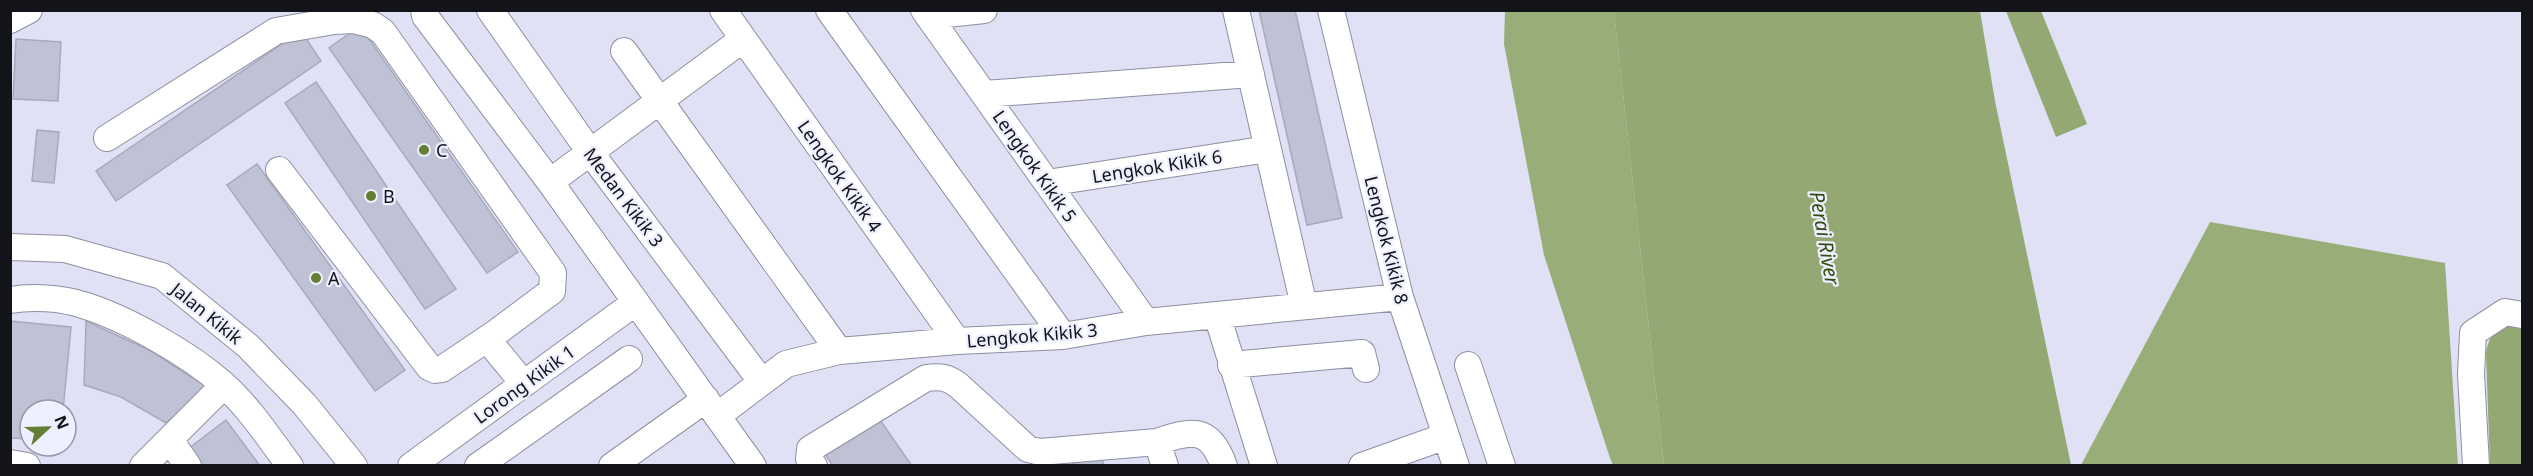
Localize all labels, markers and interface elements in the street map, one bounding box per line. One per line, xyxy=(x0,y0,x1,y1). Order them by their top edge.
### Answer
street label: Lengkok Kikik 5 xyxy=(988,105,1082,227)
street label: Lengkok Kikik 4 xyxy=(793,115,887,237)
place label: C xyxy=(436,138,447,162)
marker: C xyxy=(417,143,431,157)
street label: Medan Kikik 3 xyxy=(579,143,669,251)
street label: Lengkok Kikik 6 xyxy=(1090,144,1224,188)
street label: Lengkok Kikik 8 xyxy=(1359,173,1415,307)
place label: B xyxy=(383,184,395,208)
marker: B xyxy=(364,189,378,203)
water label: Perai River xyxy=(1804,189,1847,288)
place label: A xyxy=(328,266,340,290)
marker: A xyxy=(309,271,323,285)
street label: Jalan Kikik xyxy=(165,276,248,349)
street label: Lengkok Kikik 3 xyxy=(966,317,1098,353)
street label: Lorong Kikik 1 xyxy=(468,339,580,429)
north arrow xyxy=(18,398,78,458)
text: N xyxy=(49,412,75,433)

